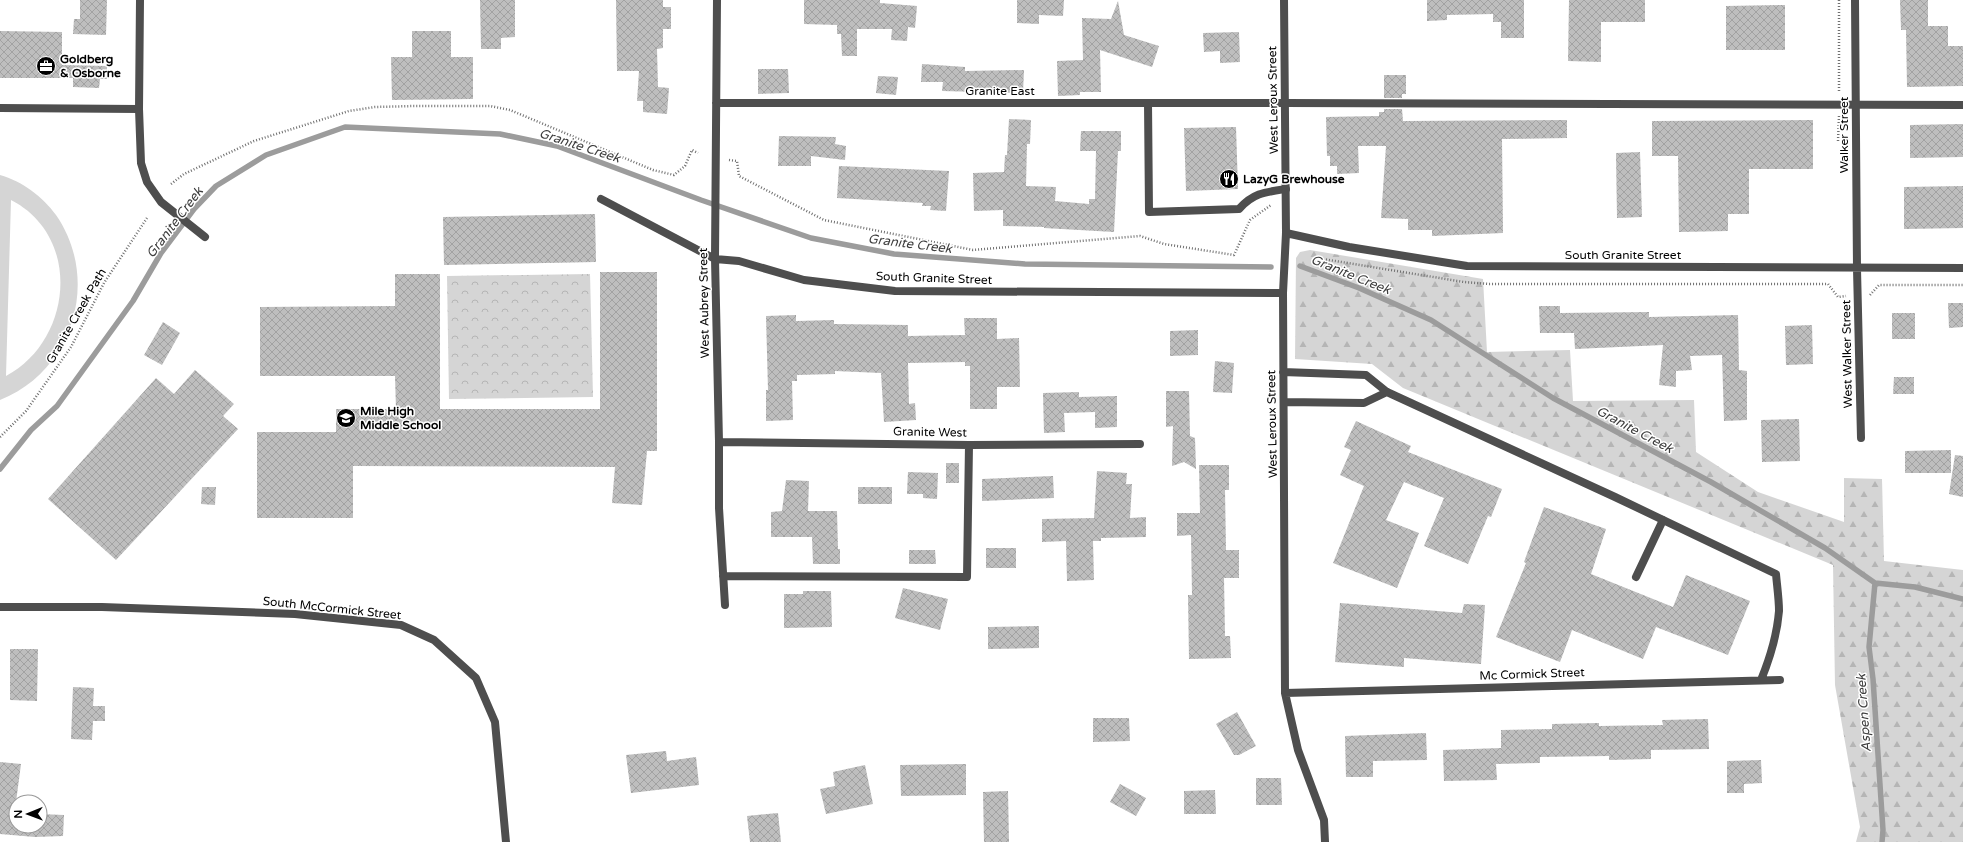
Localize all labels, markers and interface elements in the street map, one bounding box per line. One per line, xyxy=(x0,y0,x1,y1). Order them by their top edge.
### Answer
street label: West Leroux Street xyxy=(1265,45,1281,154)
place label: Goldberg & Osborne xyxy=(60,52,121,80)
office icon: Goldberg & Osborne xyxy=(35,55,57,77)
street label: Granite East xyxy=(965,84,1035,98)
street label: Walker Street xyxy=(1837,96,1851,173)
water label: Granite Creek xyxy=(537,125,623,167)
restaurant icon: LazyG Brewhouse xyxy=(1218,168,1240,190)
place label: LazyG Brewhouse xyxy=(1243,172,1345,187)
water label: Granite Creek xyxy=(143,183,207,261)
water label: Granite Creek xyxy=(867,231,954,257)
street label: West Aubrey Street xyxy=(696,247,712,358)
street label: South Granite Street xyxy=(1565,248,1682,262)
water label: Granite Creek xyxy=(1308,252,1394,298)
street label: Granite Creek Path xyxy=(43,266,109,366)
street label: South Granite Street xyxy=(876,269,993,287)
street label: West Walker Street xyxy=(1839,299,1855,408)
street label: West Leroux Street xyxy=(1264,369,1280,478)
water label: Granite Creek xyxy=(1593,403,1676,457)
place label: Mile High Middle School xyxy=(360,404,441,432)
school or university icon: Mile High Middle School xyxy=(335,407,357,429)
street label: Granite West xyxy=(893,424,967,440)
street label: South McCormick Street xyxy=(262,594,402,622)
street label: Mc Cormick Street xyxy=(1479,665,1585,683)
water label: Aspen Creek xyxy=(1853,672,1875,753)
north arrow xyxy=(8,794,48,834)
text: N xyxy=(12,810,25,819)

